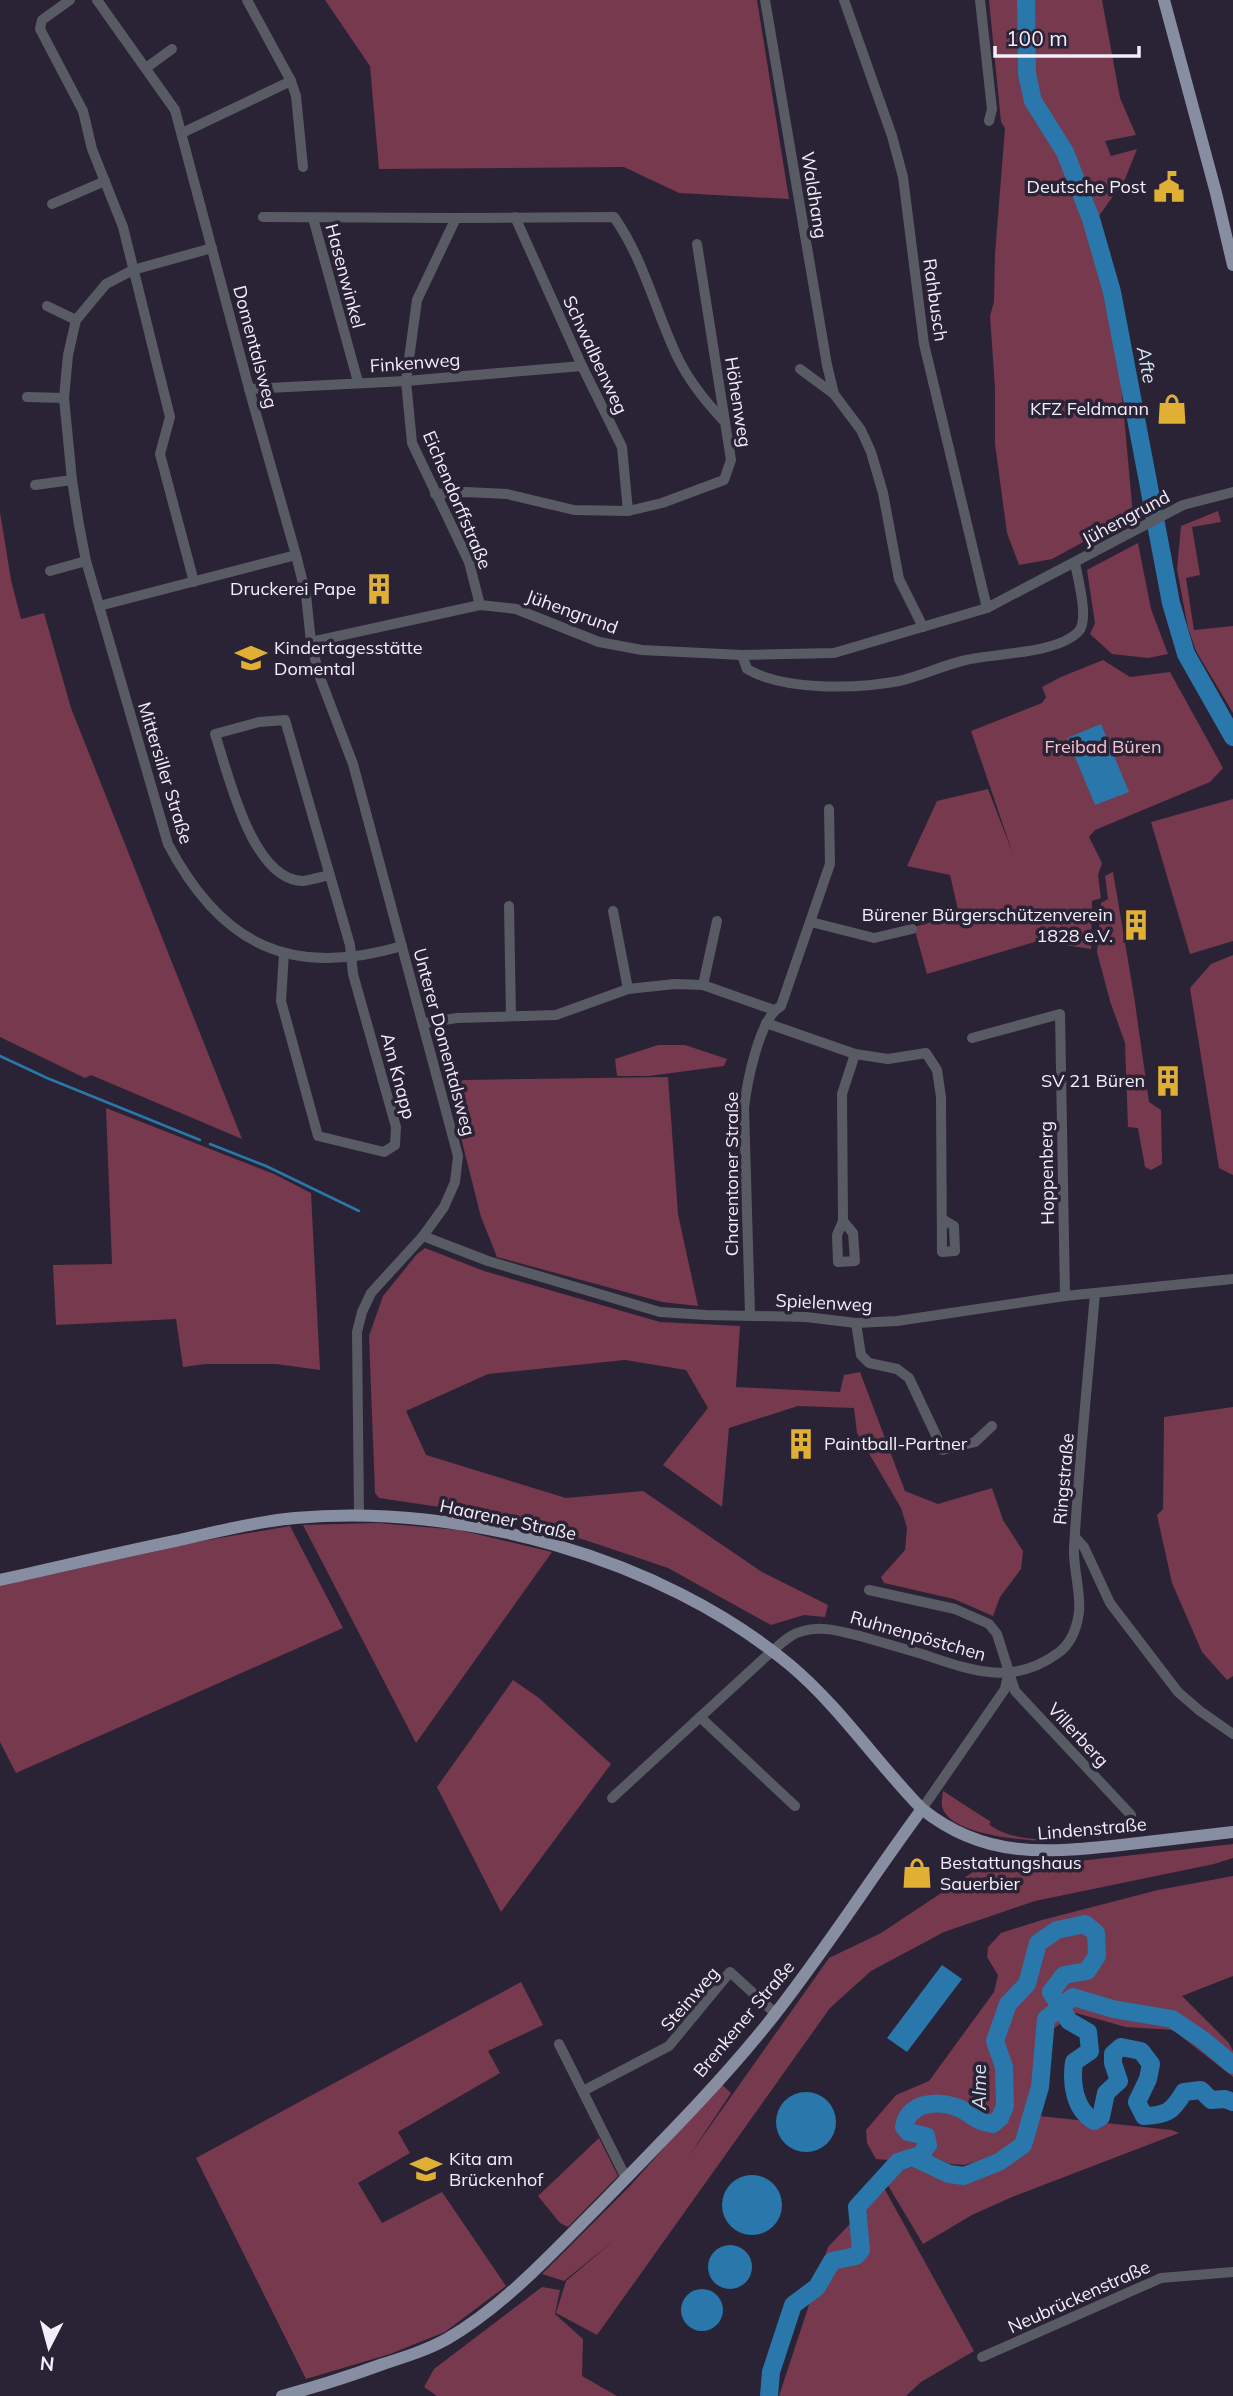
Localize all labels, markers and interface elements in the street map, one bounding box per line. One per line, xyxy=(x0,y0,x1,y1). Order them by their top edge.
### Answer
scale bar xyxy=(995,14,1138,58)
text: 100 m xyxy=(1006,25,1068,51)
street label: Waldhang xyxy=(796,150,833,240)
public building icon: Deutsche Post xyxy=(1152,170,1186,204)
place label: Deutsche Post xyxy=(1026,175,1146,198)
street label: Hasenwinkel xyxy=(320,221,370,331)
street label: Rahbusch xyxy=(918,257,953,343)
street label: Domentalsweg xyxy=(228,283,283,411)
street label: Schwalbenweg xyxy=(558,292,633,418)
water label: Afte xyxy=(1132,344,1162,385)
street label: Finkenweg xyxy=(369,348,461,377)
street label: Höhenweg xyxy=(720,355,757,449)
shop icon: KFZ Feldmann xyxy=(1155,392,1189,426)
place label: KFZ Feldmann xyxy=(1030,397,1149,420)
street label: Eichendorffstraße xyxy=(418,427,497,572)
street label: Jühengrund xyxy=(1078,485,1174,550)
building icon: Druckerei Pape xyxy=(362,572,396,606)
place label: Druckerei Pape xyxy=(230,577,356,600)
street label: Jühengrund xyxy=(523,584,621,639)
place label: Kindertagesstätte Domental xyxy=(274,636,423,680)
school or university icon: Kindertagesstätte Domental xyxy=(234,641,268,675)
street label: Mittersiller Straße xyxy=(133,699,198,846)
park label: Freibad Büren xyxy=(1045,735,1161,758)
place label: Bürener Bürgerschützenverein 1828 e.V. xyxy=(862,903,1113,947)
building icon: Bürener Bürgerschützenverein 1828 e.V. xyxy=(1119,908,1153,942)
street label: Unterer Domentalsweg xyxy=(408,946,481,1138)
street label: Am Knapp xyxy=(376,1030,421,1121)
building icon: SV 21 Büren xyxy=(1151,1064,1185,1098)
place label: SV 21 Büren xyxy=(1041,1069,1145,1092)
street label: Charentoner Straße xyxy=(720,1092,743,1256)
street label: Hoppenberg xyxy=(1034,1121,1059,1225)
street label: Spielenweg xyxy=(775,1288,873,1317)
building icon: Paintball-Partner xyxy=(784,1427,818,1461)
place label: Paintball-Partner xyxy=(824,1432,968,1455)
street label: Ringstraße xyxy=(1048,1432,1079,1526)
street label: Haarener Straße xyxy=(438,1494,579,1545)
street label: Ruhnenpöstchen xyxy=(848,1605,989,1666)
street label: Villerberg xyxy=(1043,1698,1114,1772)
street label: Lindenstraße xyxy=(1036,1812,1147,1845)
place label: Bestattungshaus Sauerbier xyxy=(940,1851,1082,1895)
shop icon: Bestattungshaus Sauerbier xyxy=(900,1856,934,1890)
street label: Brenkener Straße xyxy=(688,1956,799,2082)
street label: Steinweg xyxy=(655,1962,724,2036)
water label: Alme xyxy=(967,2064,991,2111)
place label: Kita am Brückenhof xyxy=(449,2147,544,2191)
school or university icon: Kita am Brückenhof xyxy=(409,2152,443,2186)
street label: Neubrückenstraße xyxy=(1004,2255,1153,2338)
north arrow xyxy=(14,2312,84,2382)
text: N xyxy=(39,2351,56,2377)

